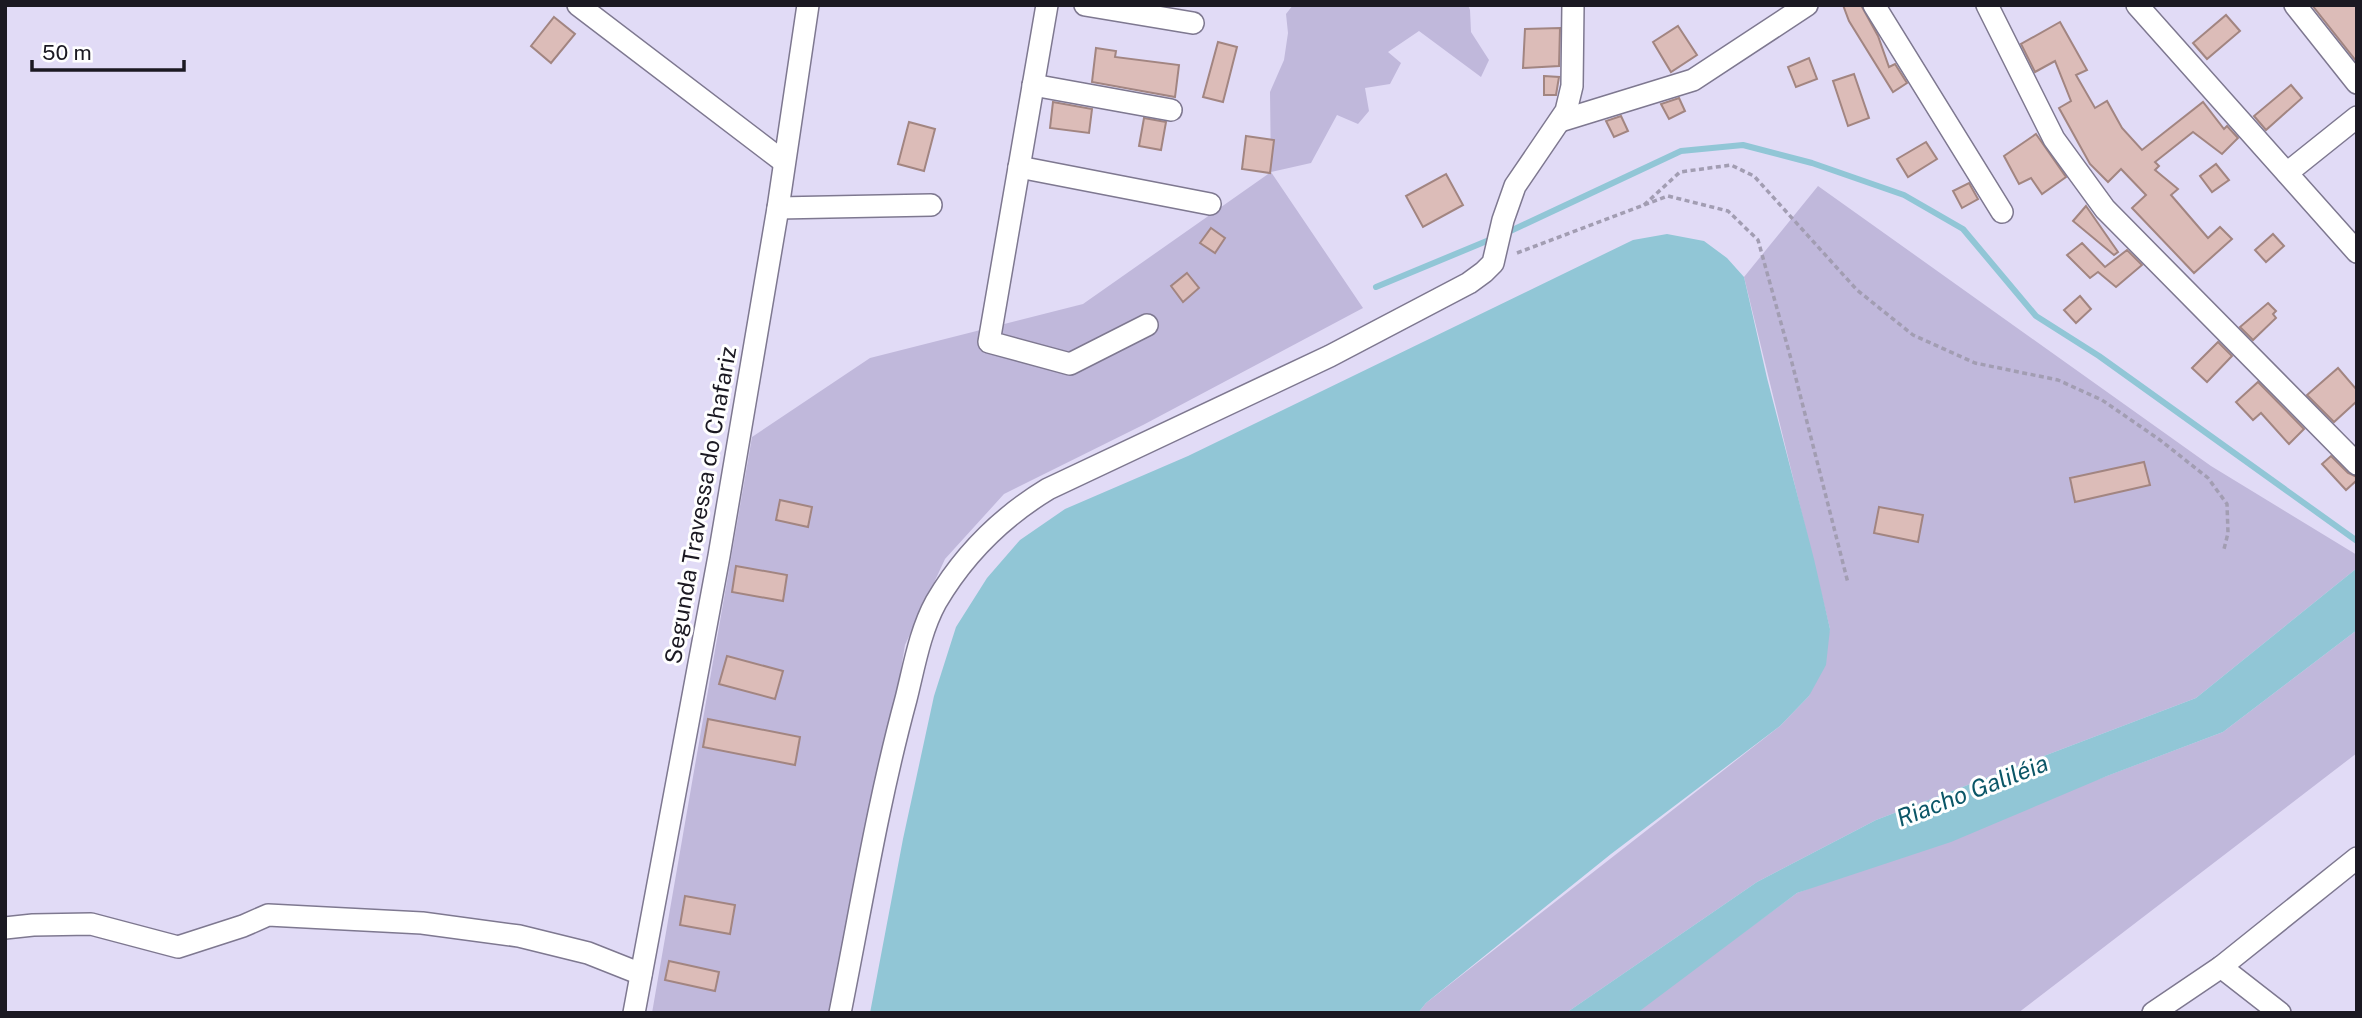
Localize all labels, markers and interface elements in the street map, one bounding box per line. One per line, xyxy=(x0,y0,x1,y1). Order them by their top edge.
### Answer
scale bar xyxy=(32,28,184,72)
text: 50 m xyxy=(42,40,92,65)
street label: Segunda Travessa do Chafariz xyxy=(659,344,741,666)
water label: Riacho Galiléia xyxy=(1892,748,2052,832)

